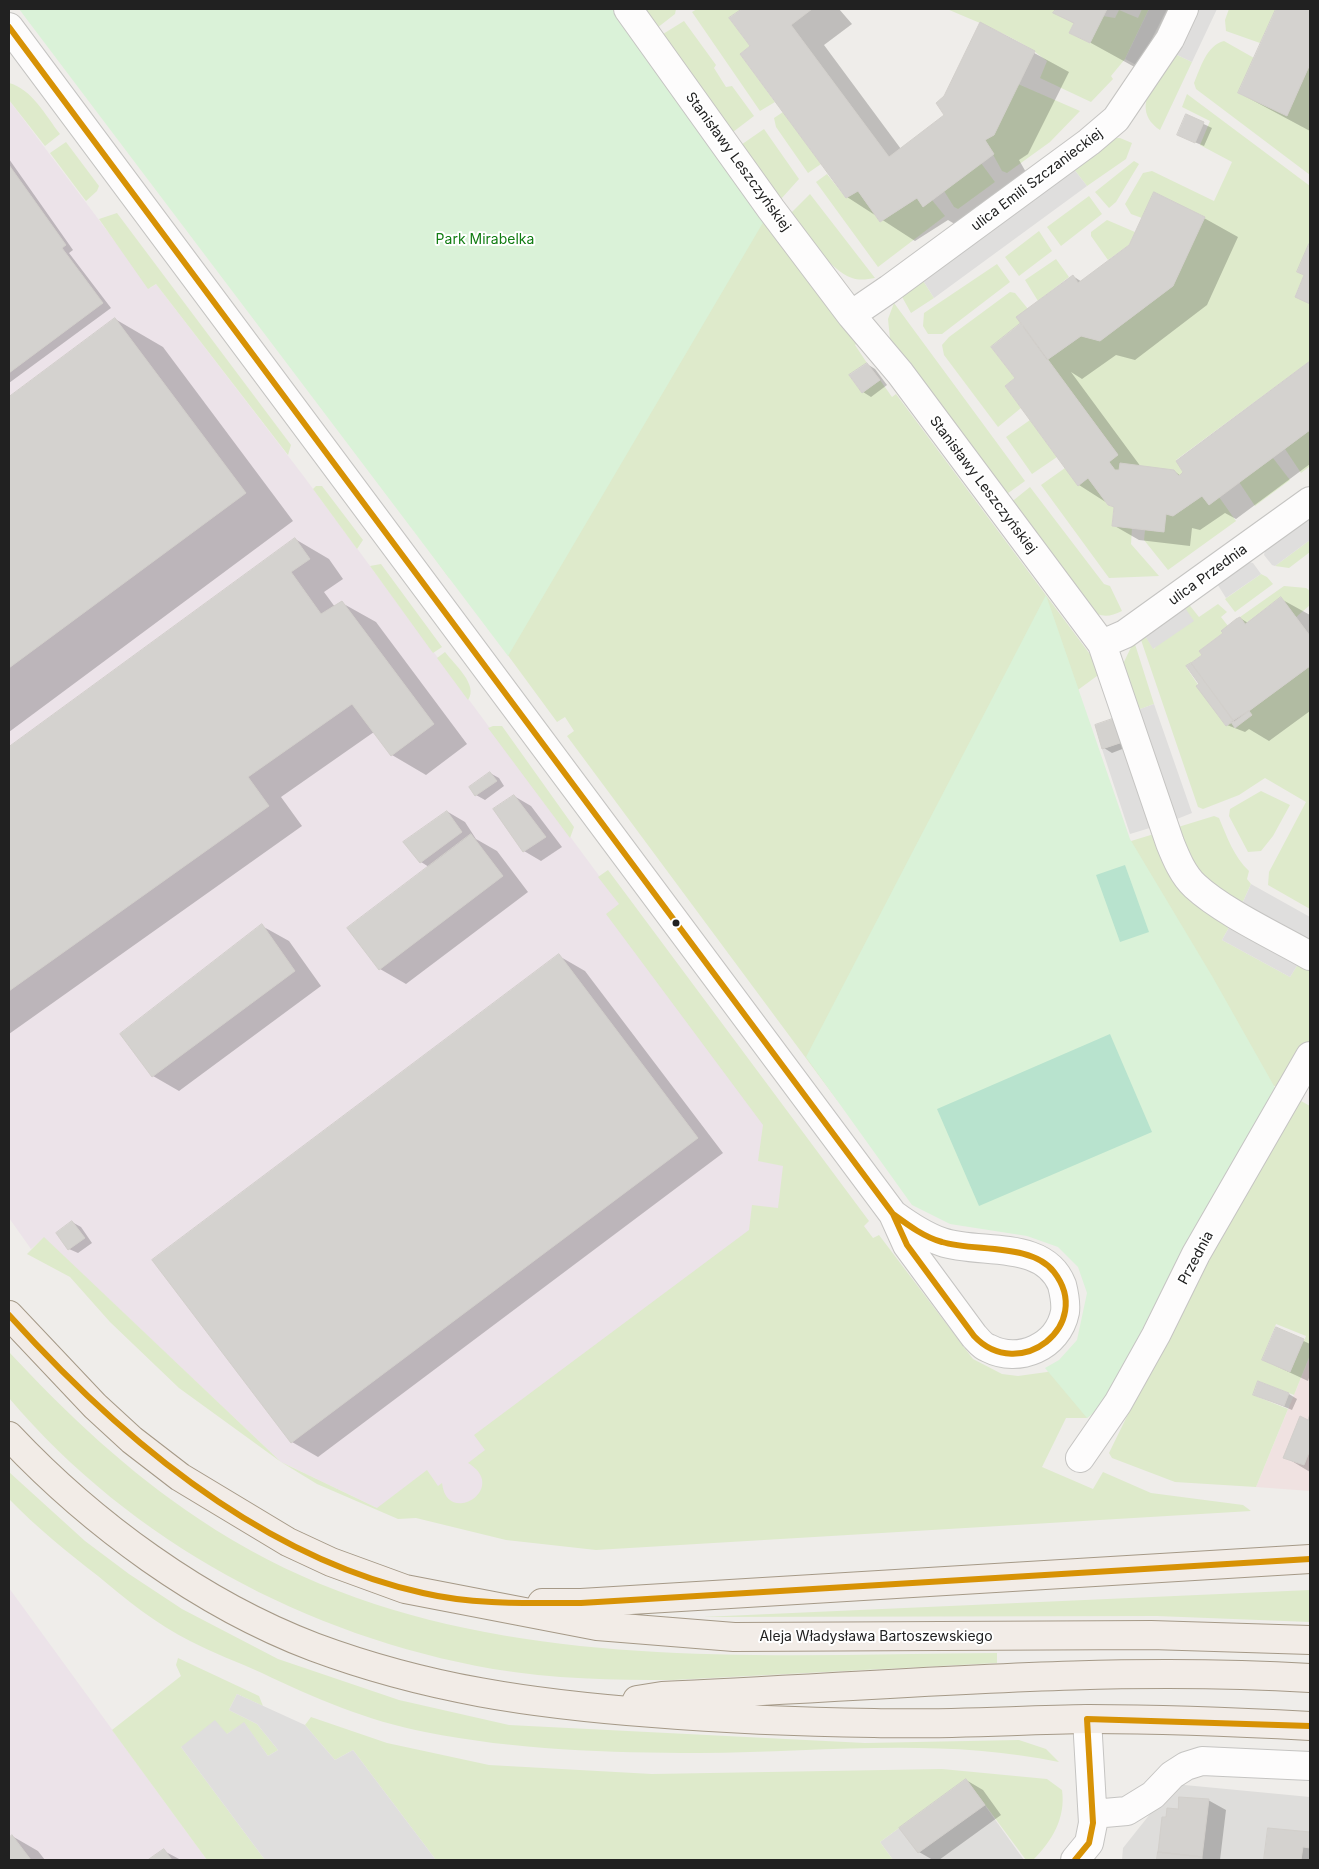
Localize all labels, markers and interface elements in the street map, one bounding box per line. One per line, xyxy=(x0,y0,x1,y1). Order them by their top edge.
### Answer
street label: Stanisławy Leszczyńskiej xyxy=(682,89,794,235)
street label: ulica Emili Szczanieckiej xyxy=(968,125,1106,235)
park label: Park Mirabelka xyxy=(436,232,534,248)
street label: Stanisławy Leszczyńskiej xyxy=(926,413,1040,557)
street label: ulica Przednia xyxy=(1165,541,1251,609)
unlabelled marker xyxy=(671,918,681,928)
street label: Przednia xyxy=(1175,1228,1217,1288)
street label: Aleja Władysława Bartoszewskiego xyxy=(759,1629,993,1645)

